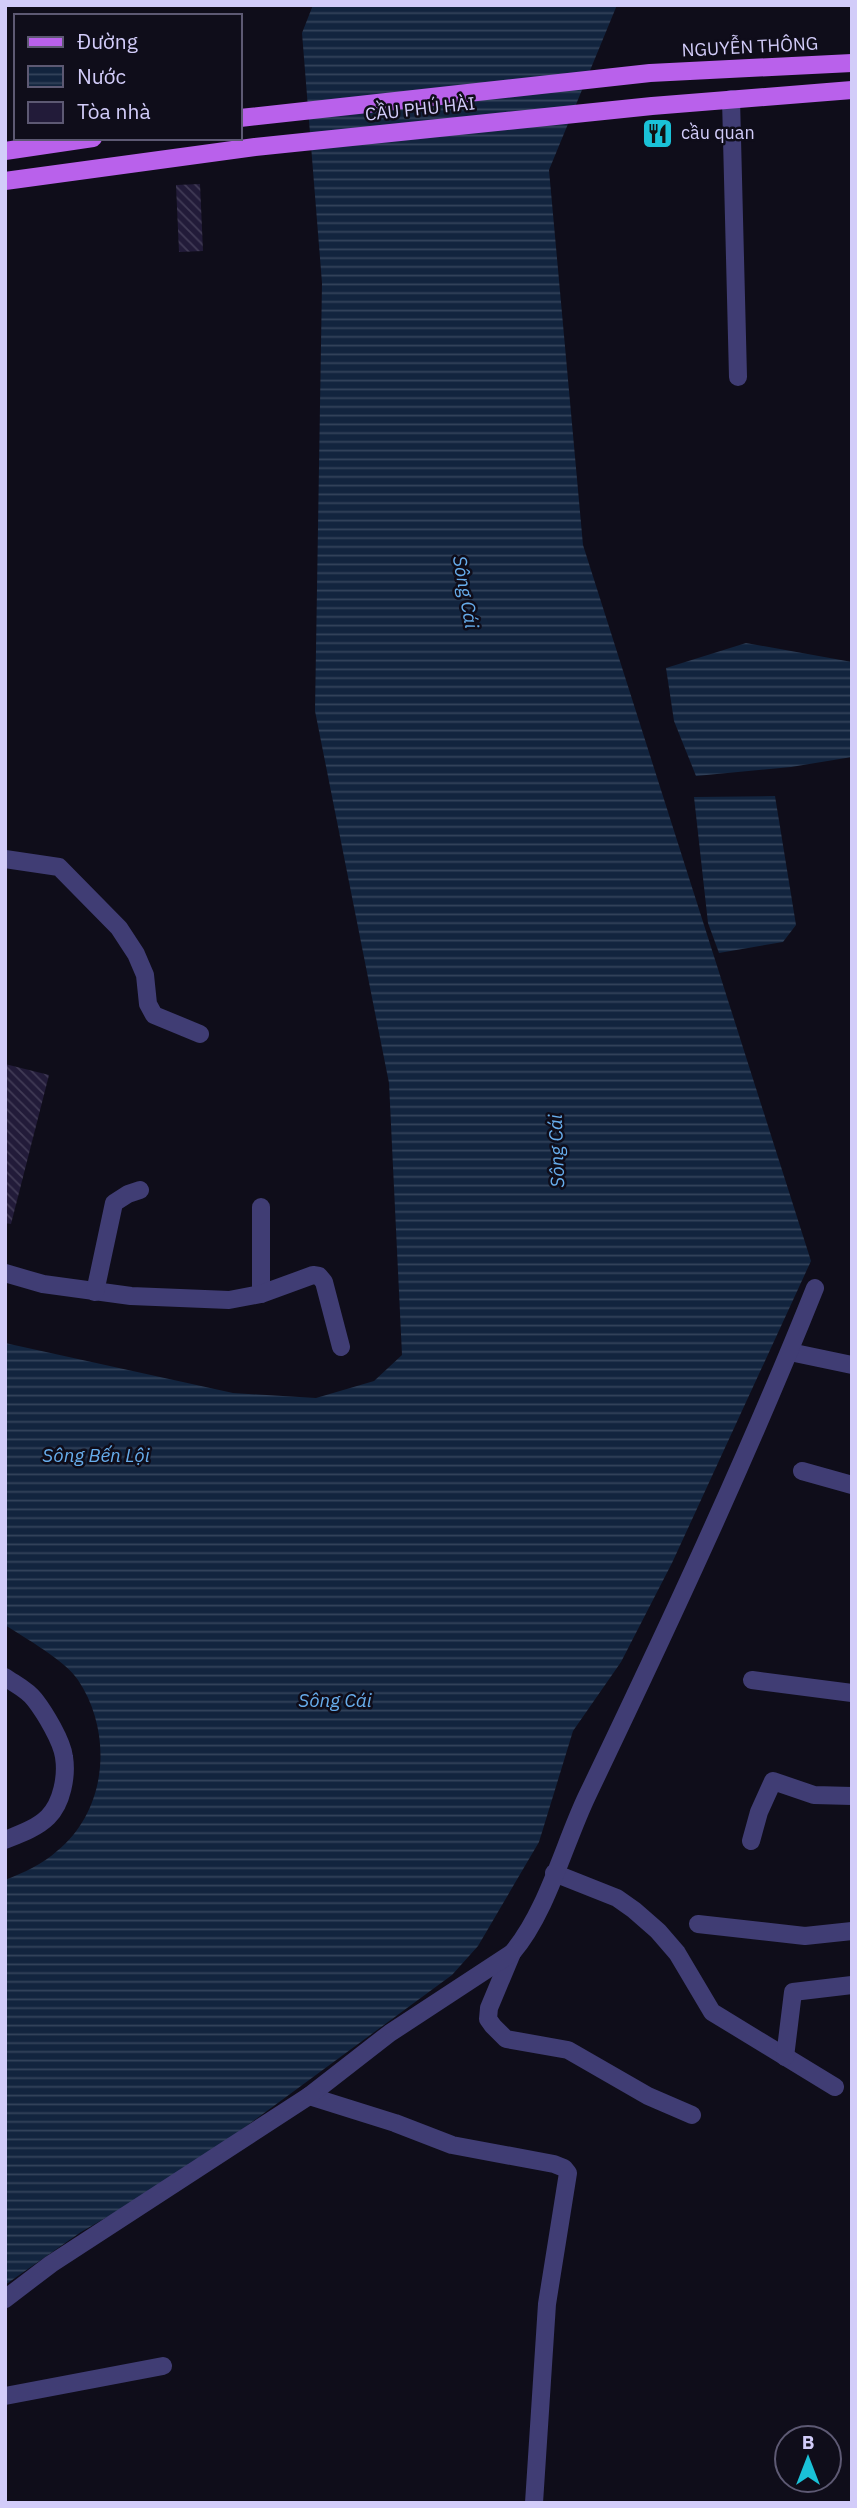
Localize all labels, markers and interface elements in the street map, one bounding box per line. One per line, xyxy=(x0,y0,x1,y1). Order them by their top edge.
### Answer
legend xyxy=(14,14,242,140)
text: Đường xyxy=(77,27,138,55)
street label: NGUYỄN THÔNG xyxy=(681,29,819,62)
text: Nước xyxy=(77,62,126,90)
street label: CẦU PHÚ HÀI xyxy=(363,88,476,126)
text: Tòa nhà xyxy=(77,97,151,125)
restaurant icon: cầu quan xyxy=(641,116,675,150)
place label: cầu quan xyxy=(681,121,755,144)
water label: Sông Cái xyxy=(448,554,484,631)
water label: Sông Cái xyxy=(543,1113,569,1188)
water label: Sông Bến Lội xyxy=(42,1443,151,1467)
water label: Sông Cái xyxy=(298,1688,373,1712)
north arrow xyxy=(773,2424,843,2494)
text: B xyxy=(802,2430,814,2454)

